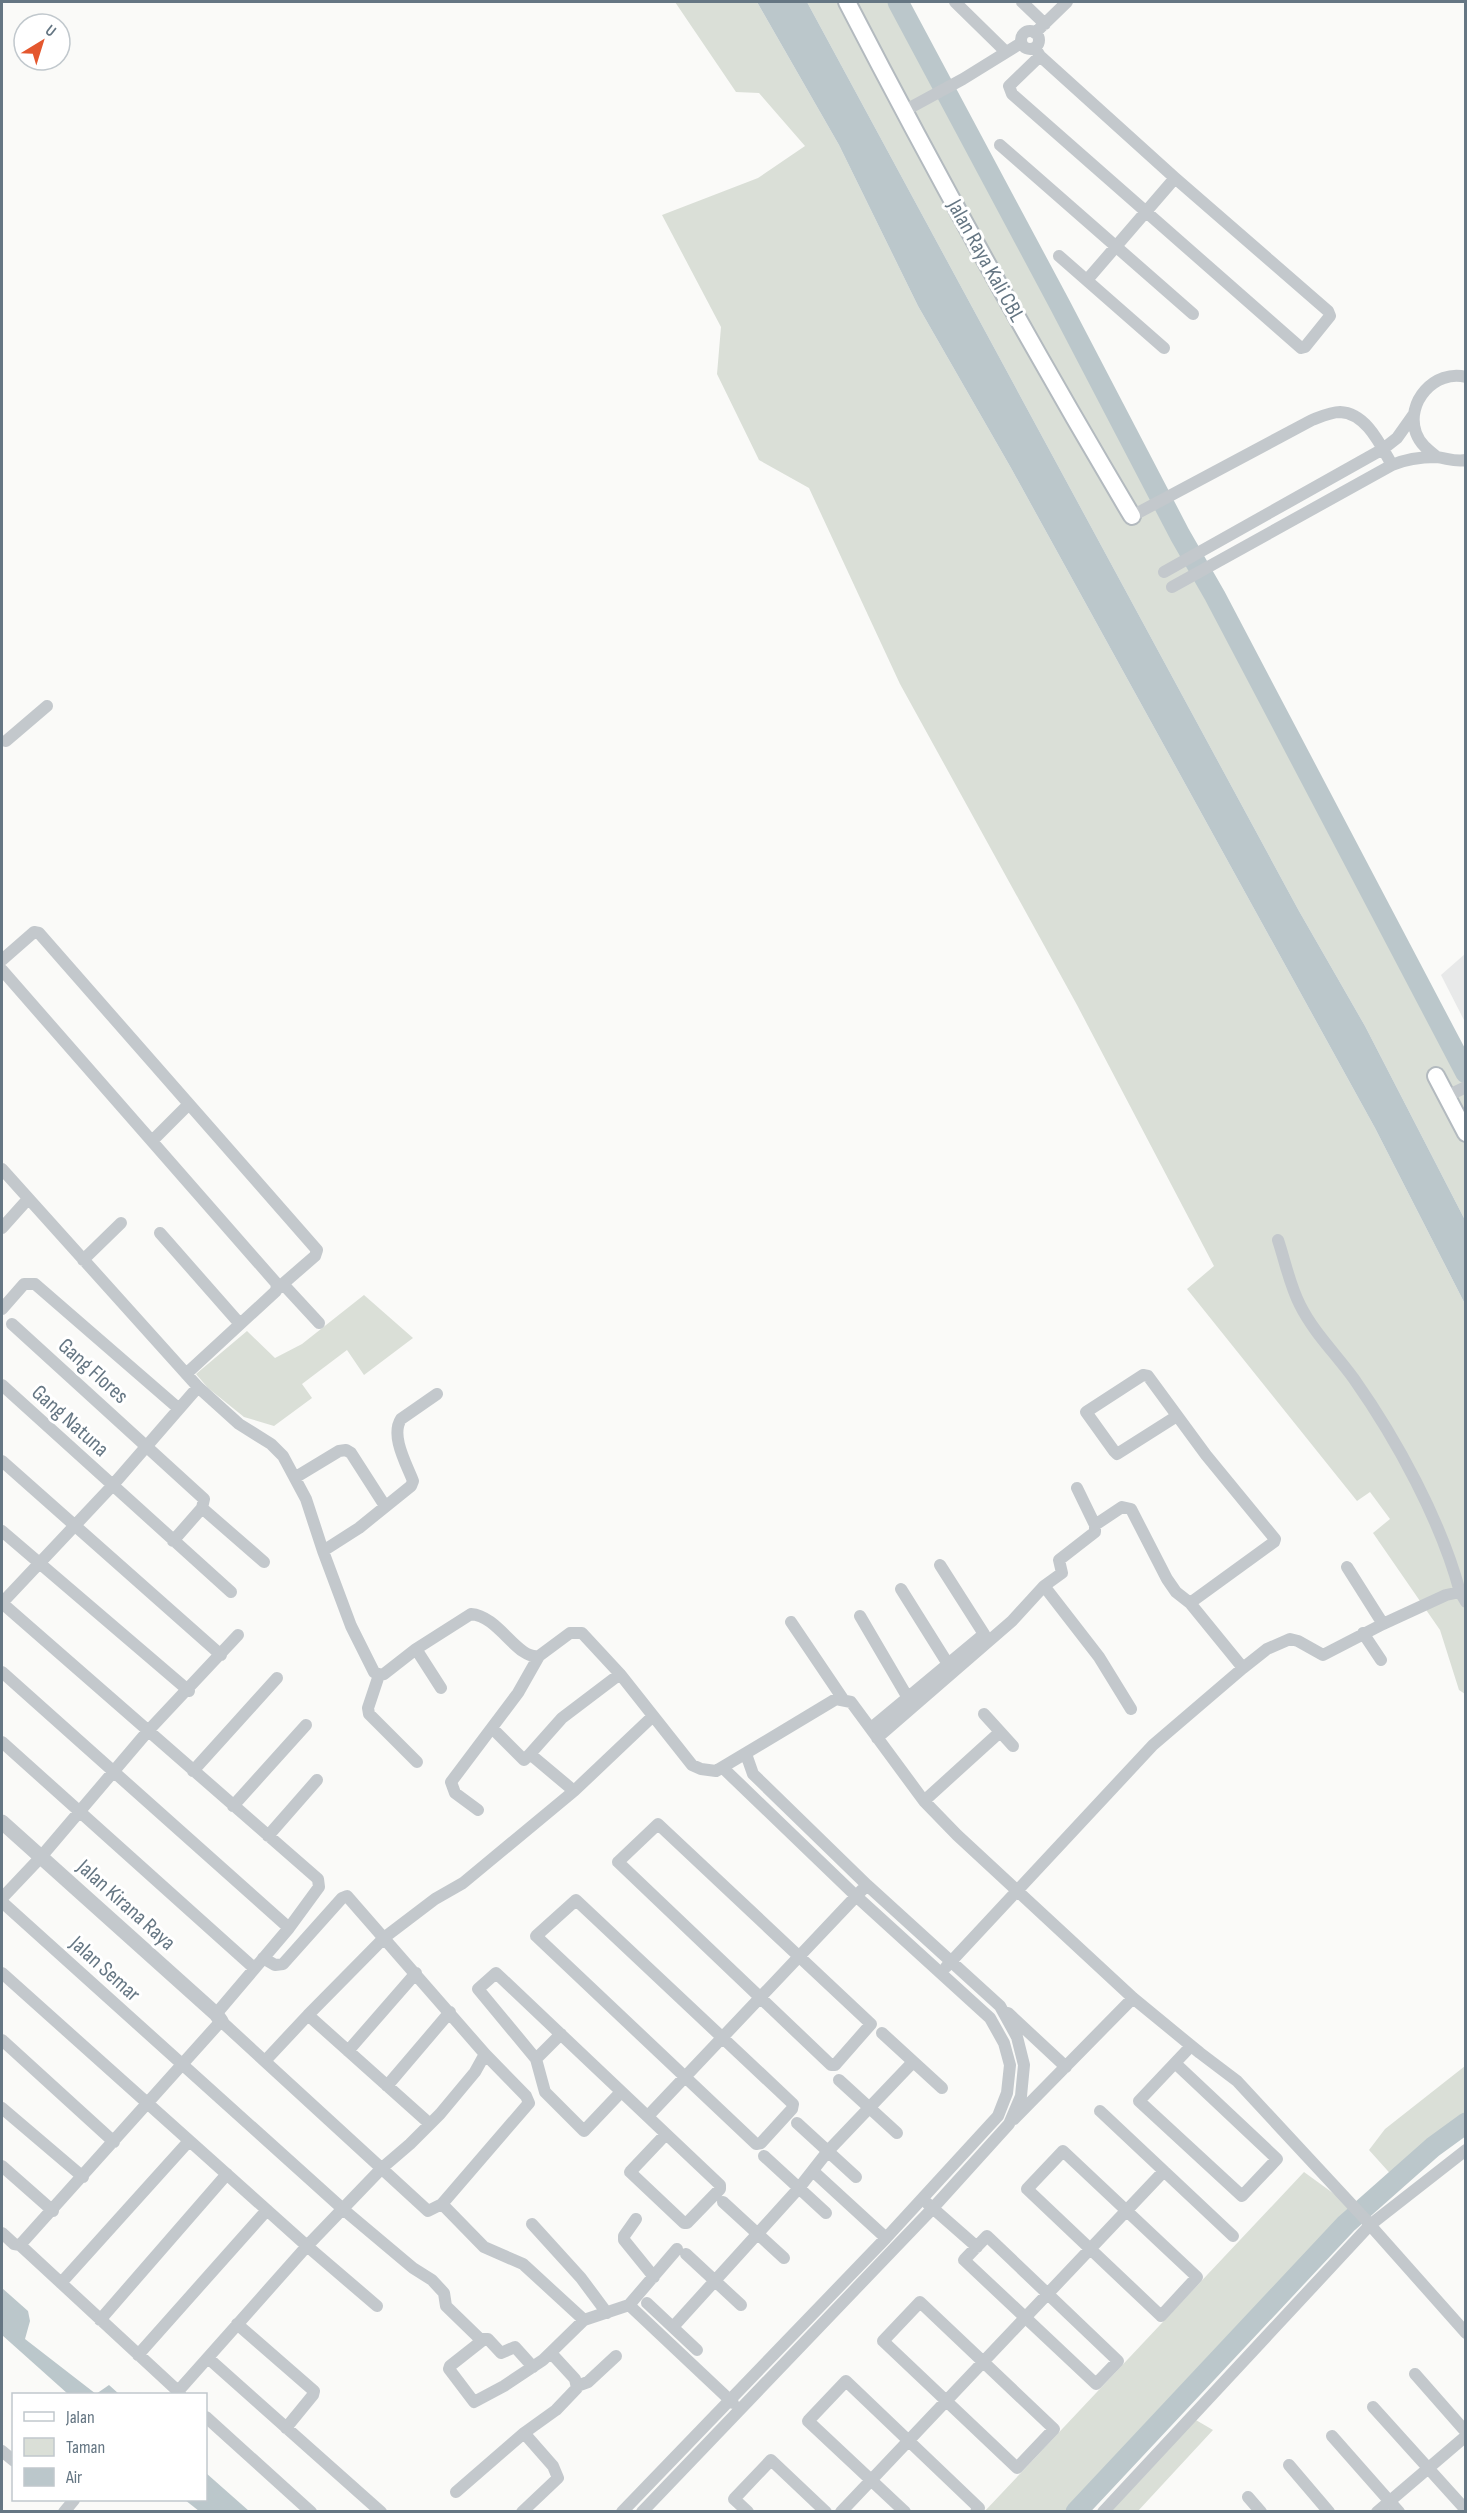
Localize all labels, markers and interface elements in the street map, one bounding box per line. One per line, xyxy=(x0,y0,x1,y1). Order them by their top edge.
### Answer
north arrow xyxy=(12,12,72,72)
text: U xyxy=(41,21,59,41)
street label: Jalan Raya Kali CBL xyxy=(940,194,1030,327)
street label: Gang Flores xyxy=(52,1333,134,1410)
street label: Gang Natuna xyxy=(26,1379,114,1463)
street label: Jalan Kirana Raya xyxy=(70,1853,181,1956)
street label: Jalan Semar xyxy=(63,1930,146,2008)
legend xyxy=(12,2393,207,2501)
text: Jalan xyxy=(65,2407,95,2428)
text: Taman xyxy=(66,2437,105,2458)
text: Air xyxy=(65,2467,82,2488)

